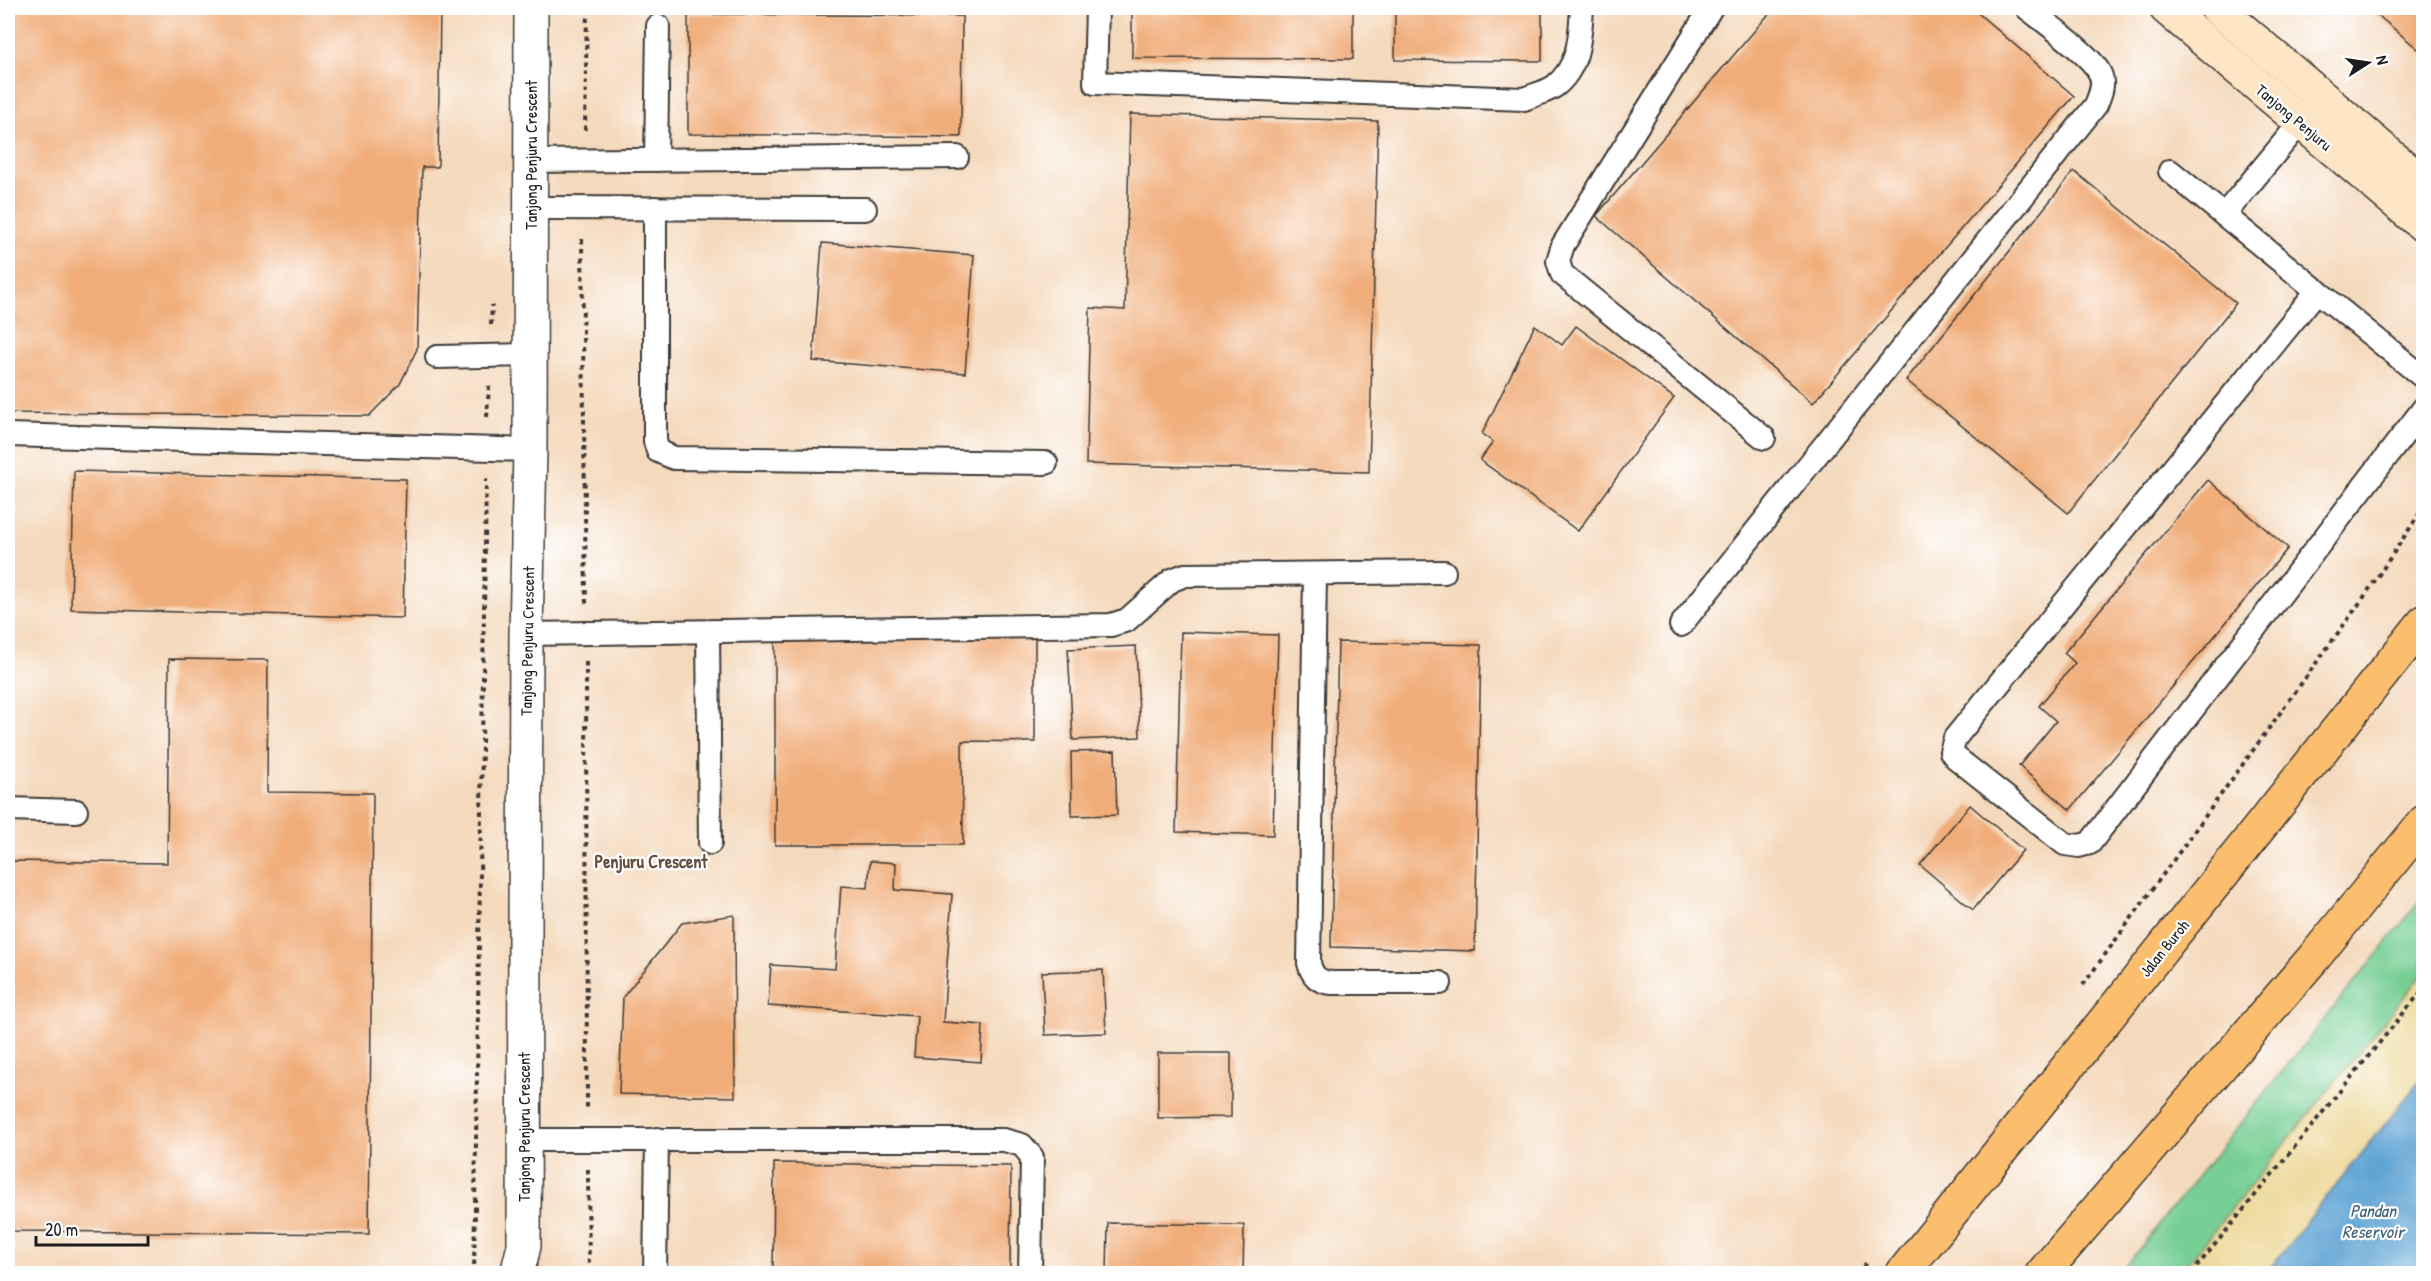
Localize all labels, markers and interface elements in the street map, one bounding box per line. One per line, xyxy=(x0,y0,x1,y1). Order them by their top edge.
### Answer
north arrow xyxy=(2338,33,2398,93)
text: N xyxy=(2371,53,2394,67)
street label: Tanjong Penjuru xyxy=(2251,79,2337,156)
street label: Tanjong Penjuru Crescent xyxy=(520,80,542,230)
street label: Tanjong Penjuru Crescent xyxy=(515,565,539,716)
district label: Penjuru Crescent xyxy=(594,849,708,874)
street label: Jalan Buroh xyxy=(2134,915,2194,981)
street label: Tanjong Penjuru Crescent xyxy=(513,1052,535,1202)
water label: Pandan Reservoir xyxy=(2342,1198,2406,1244)
scale bar xyxy=(36,1209,148,1247)
text: 20 m xyxy=(45,1217,78,1242)

